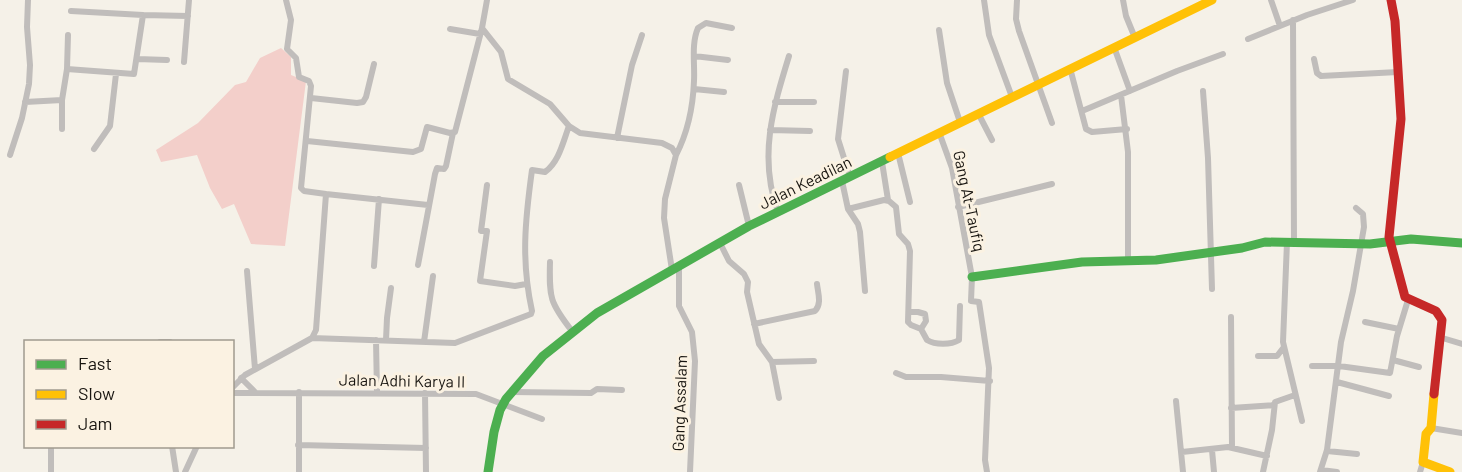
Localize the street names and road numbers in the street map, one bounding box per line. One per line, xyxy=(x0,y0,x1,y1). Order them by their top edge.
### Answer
street label: Gang At-Taufiq xyxy=(950,149,990,253)
street label: Jalan Keadilan xyxy=(756,151,854,213)
street label: Gang Assalam xyxy=(668,355,690,451)
street label: Jalan Adhi Karya II xyxy=(339,369,465,391)

